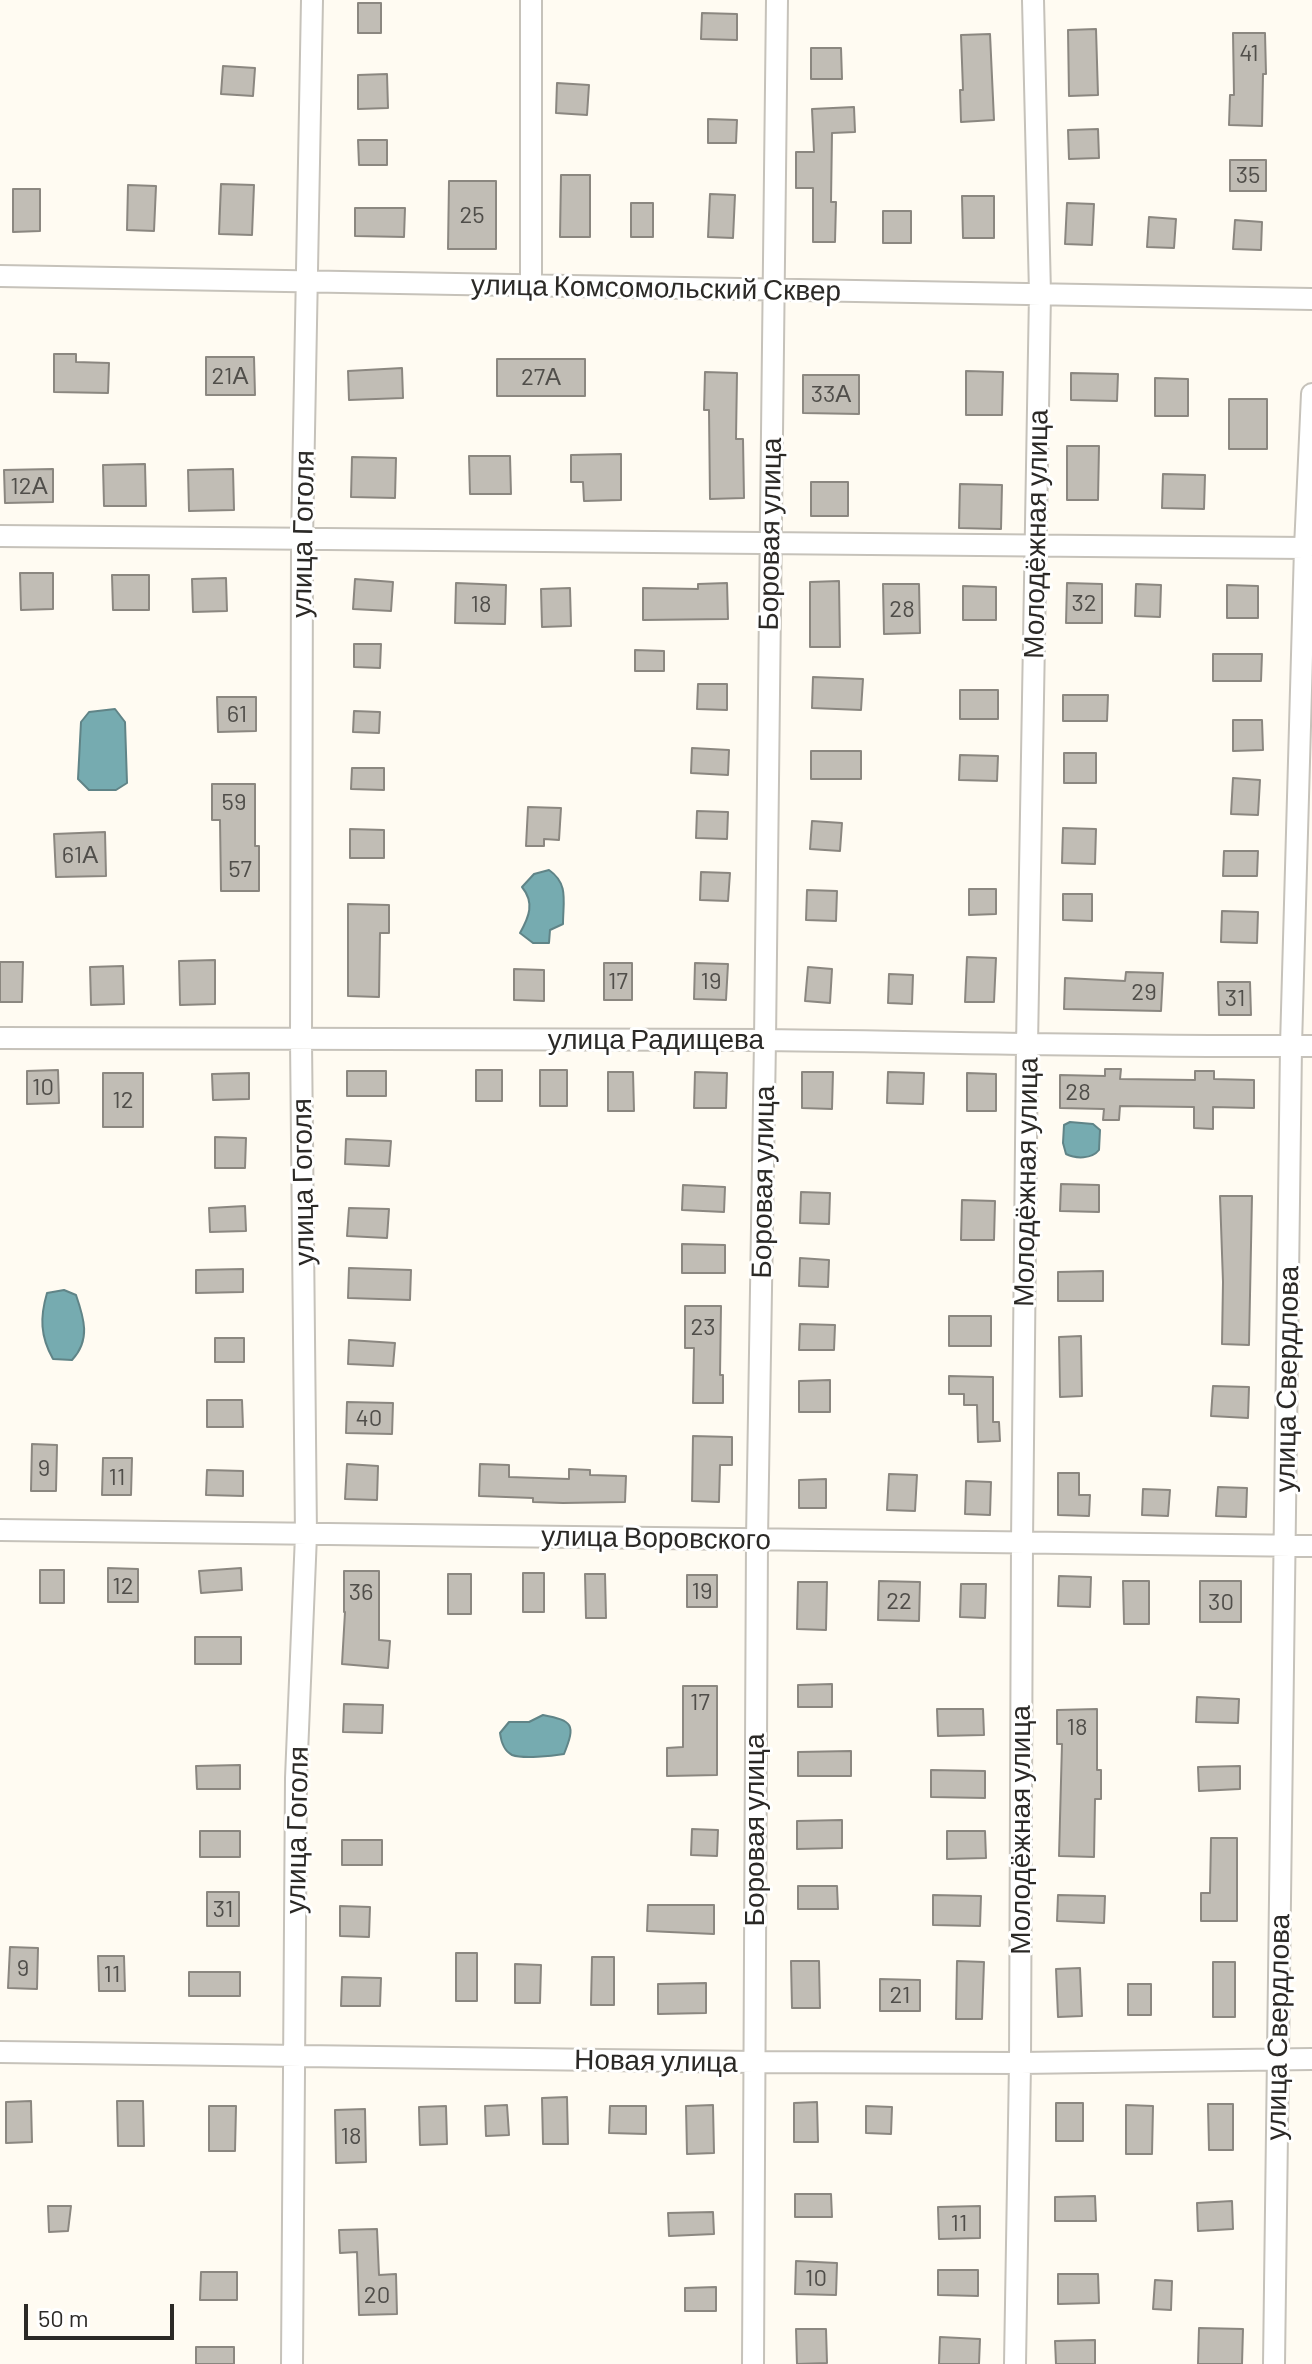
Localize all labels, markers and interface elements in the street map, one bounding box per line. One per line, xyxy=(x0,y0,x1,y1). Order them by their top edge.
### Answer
house number: 41 xyxy=(1239,39,1259,67)
house number: 35 xyxy=(1236,161,1260,189)
house number: 25 xyxy=(459,201,485,229)
street label: улица Комсомольский Сквер xyxy=(471,268,841,308)
house number: 21А xyxy=(212,362,248,390)
house number: 27А xyxy=(521,363,561,391)
house number: 33А xyxy=(811,380,851,408)
street label: Молодёжная улица xyxy=(1017,409,1055,659)
street label: Боровая улица xyxy=(752,437,788,631)
street label: улица Гоголя xyxy=(285,450,321,618)
house number: 12А xyxy=(10,472,48,500)
house number: 32 xyxy=(1071,589,1097,617)
house number: 18 xyxy=(471,590,491,618)
house number: 28 xyxy=(889,595,915,623)
house number: 61 xyxy=(227,700,247,728)
house number: 59 xyxy=(222,788,246,816)
house number: 61А xyxy=(62,841,98,869)
house number: 57 xyxy=(228,855,252,883)
house number: 17 xyxy=(608,967,628,995)
house number: 19 xyxy=(701,967,721,995)
house number: 29 xyxy=(1131,978,1157,1006)
house number: 31 xyxy=(1225,984,1245,1012)
street label: улица Радищева xyxy=(548,1023,764,1057)
street label: Молодёжная улица xyxy=(1007,1057,1045,1307)
house number: 10 xyxy=(32,1073,54,1101)
house number: 28 xyxy=(1065,1078,1091,1106)
street label: Боровая улица xyxy=(745,1085,781,1279)
house number: 12 xyxy=(112,1086,134,1114)
street label: улица Гоголя xyxy=(285,1098,321,1266)
street label: улица Свердлова xyxy=(1268,1265,1306,1493)
house number: 23 xyxy=(690,1313,716,1341)
house number: 40 xyxy=(356,1404,382,1432)
house number: 9 xyxy=(38,1454,50,1482)
house number: 11 xyxy=(109,1463,125,1491)
street label: улица Воровского xyxy=(541,1519,771,1557)
house number: 12 xyxy=(112,1572,134,1600)
house number: 19 xyxy=(692,1577,712,1605)
house number: 36 xyxy=(349,1578,373,1606)
house number: 22 xyxy=(886,1587,912,1615)
house number: 30 xyxy=(1208,1588,1234,1616)
house number: 17 xyxy=(690,1688,710,1716)
street label: Молодёжная улица xyxy=(1004,1705,1038,1955)
house number: 18 xyxy=(1067,1713,1087,1741)
street label: Боровая улица xyxy=(738,1734,772,1926)
street label: улица Гоголя xyxy=(279,1746,315,1914)
house number: 31 xyxy=(213,1895,233,1923)
street label: улица Свердлова xyxy=(1259,1913,1297,2141)
house number: 9 xyxy=(17,1954,29,1982)
house number: 11 xyxy=(104,1960,120,1988)
house number: 21 xyxy=(890,1981,910,2009)
street label: Новая улица xyxy=(574,2043,738,2079)
house number: 18 xyxy=(341,2122,361,2150)
house number: 11 xyxy=(951,2209,967,2237)
house number: 10 xyxy=(805,2264,827,2292)
house number: 20 xyxy=(364,2281,390,2309)
scale bar xyxy=(28,2288,178,2338)
text: 50 m xyxy=(38,2303,89,2332)

